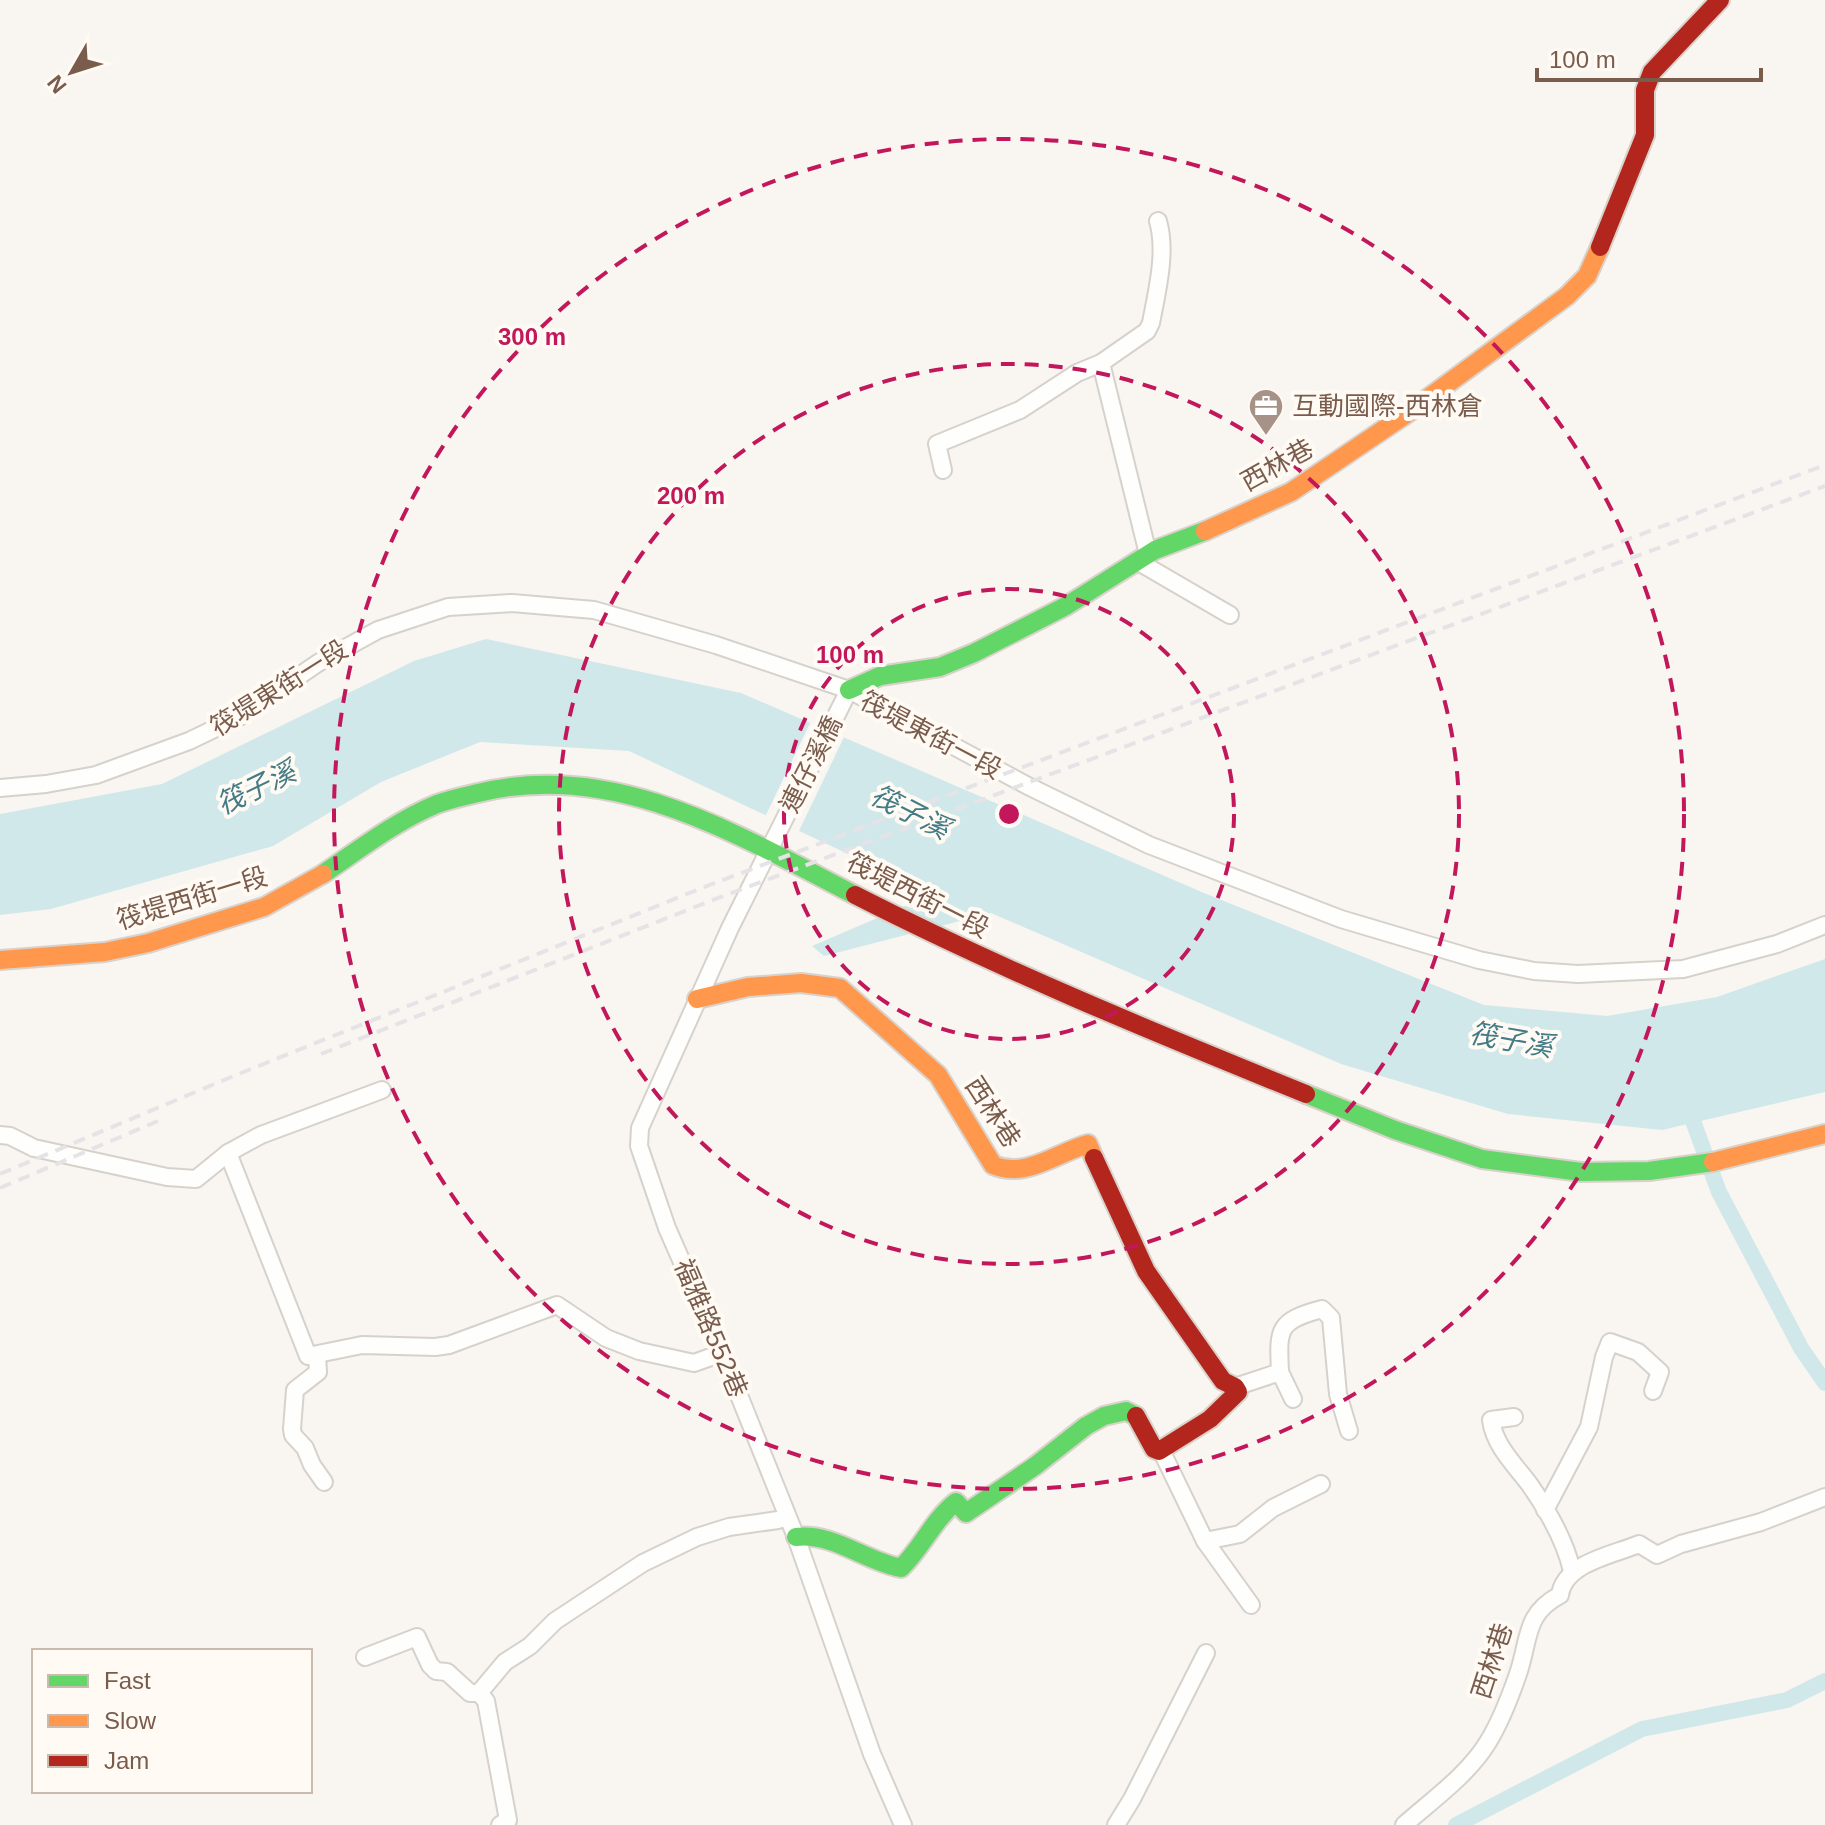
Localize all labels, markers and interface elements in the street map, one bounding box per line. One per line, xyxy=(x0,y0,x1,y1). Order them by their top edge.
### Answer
north arrow xyxy=(32,32,112,112)
scale bar xyxy=(1537,32,1761,82)
text: 100 m xyxy=(1549,46,1616,73)
text: N xyxy=(42,70,72,98)
text: 300 m xyxy=(498,323,566,350)
office icon: 互動國際-西林倉 xyxy=(1247,387,1285,437)
place label: 互動國際-西林倉 xyxy=(1292,391,1483,421)
street label: 西林巷 xyxy=(1236,433,1318,497)
text: 200 m xyxy=(657,482,725,509)
street label: 筏堤東街一段 xyxy=(205,634,353,742)
text: 100 m xyxy=(816,641,884,668)
street label: 筏堤東街一段 xyxy=(855,685,1007,785)
street label: 連仔溪橋 xyxy=(774,711,848,817)
water label: 筏子溪 xyxy=(211,754,304,820)
water label: 筏子溪 xyxy=(866,779,958,847)
centre of rings xyxy=(995,800,1023,828)
street label: 筏堤西街一段 xyxy=(842,846,994,944)
street label: 筏堤西街一段 xyxy=(113,861,271,935)
water label: 筏子溪 xyxy=(1467,1017,1559,1063)
street label: 西林巷 xyxy=(959,1071,1027,1153)
street label: 福雅路552巷 xyxy=(668,1254,754,1402)
street label: 西林巷 xyxy=(1466,1619,1518,1703)
legend xyxy=(32,1649,312,1793)
text: Fast xyxy=(104,1667,151,1694)
text: Slow xyxy=(104,1707,157,1734)
text: Jam xyxy=(104,1747,149,1774)

